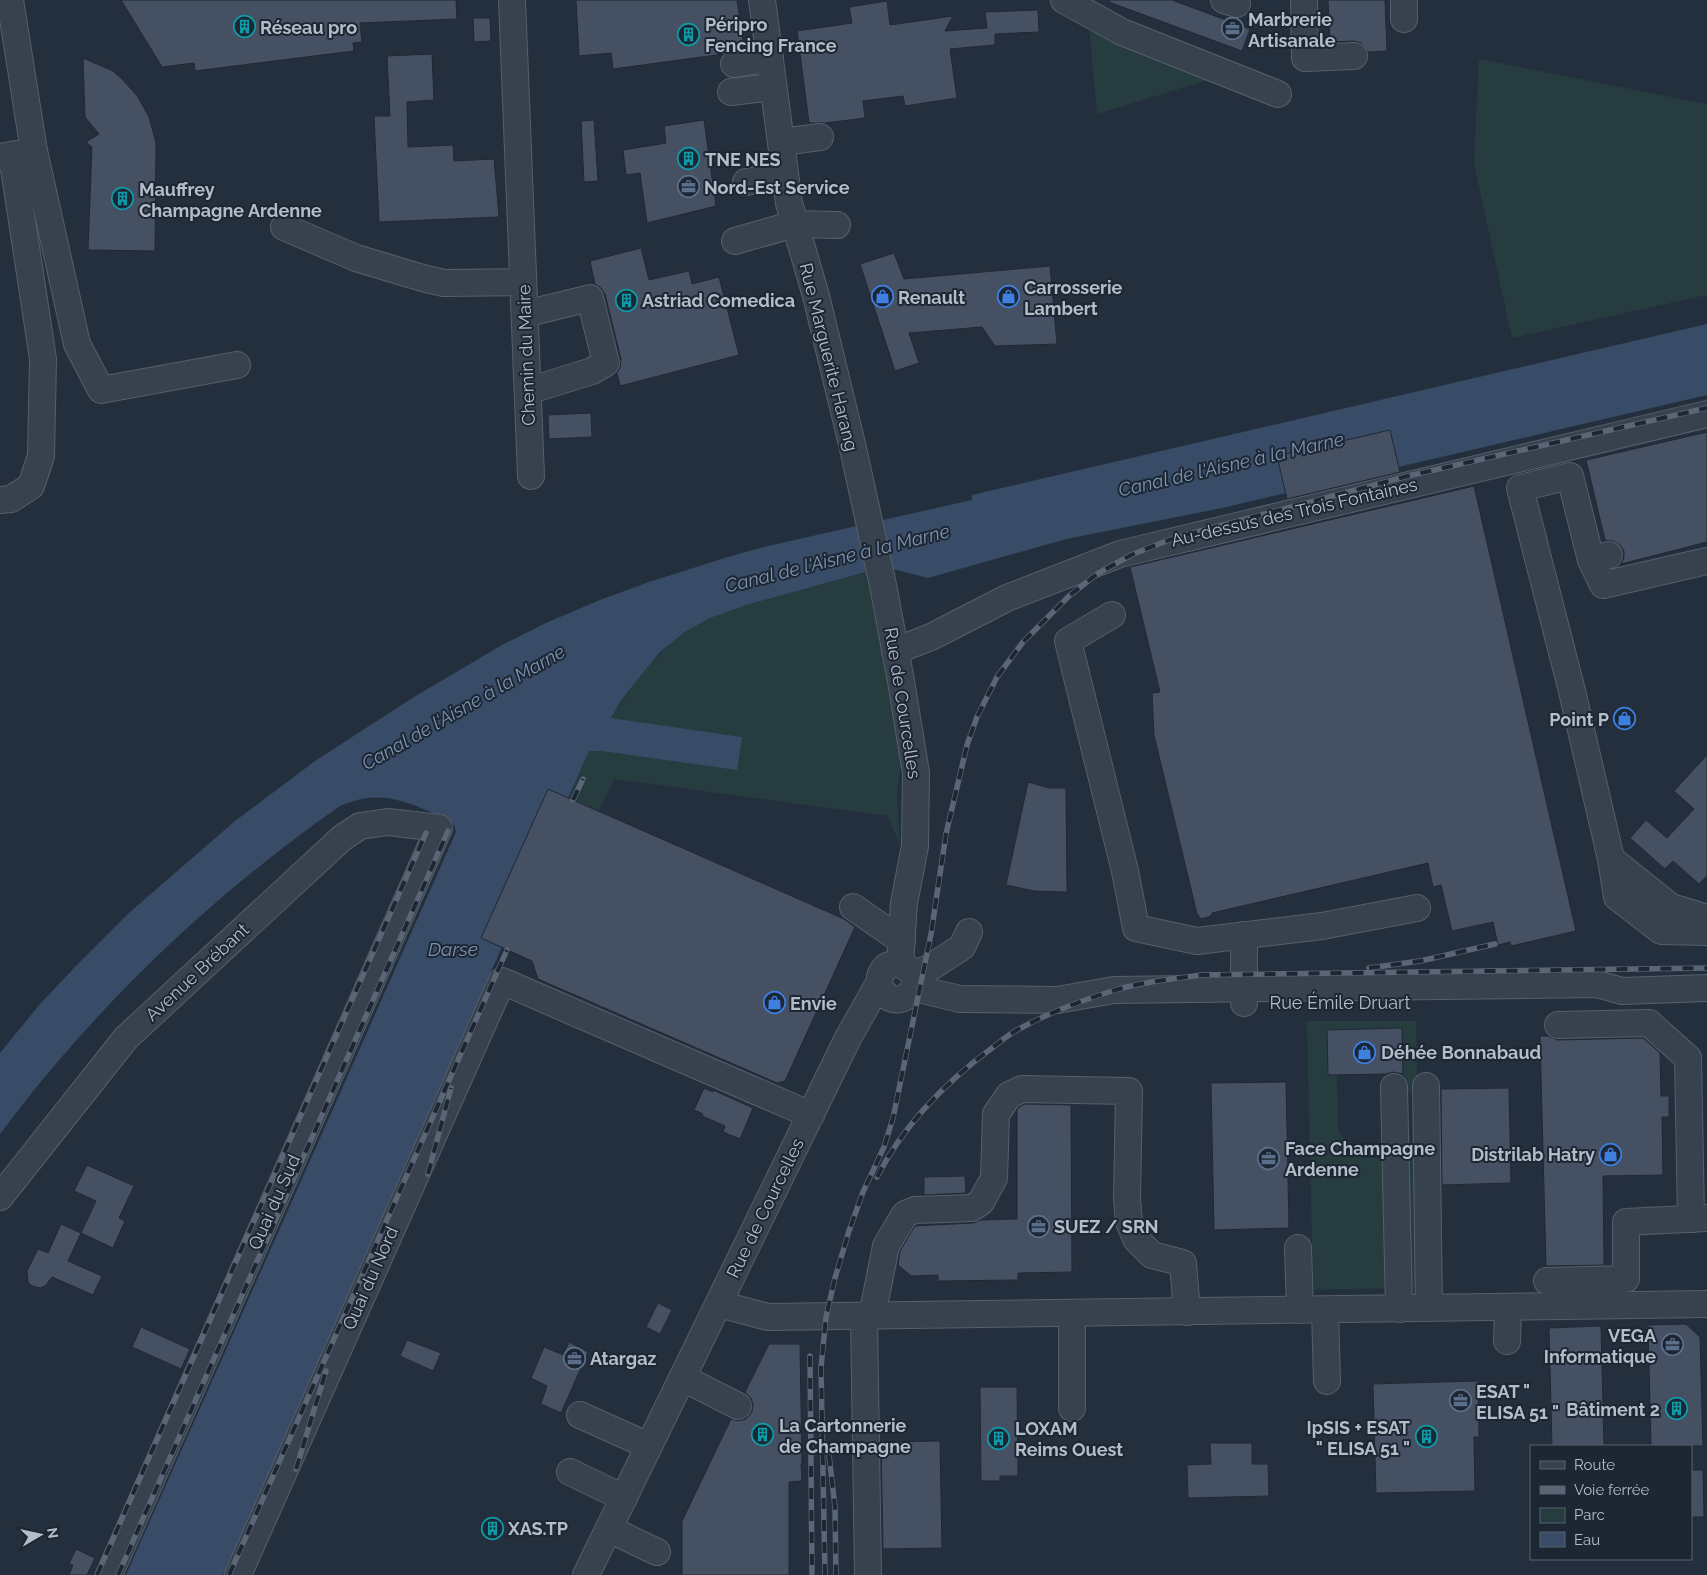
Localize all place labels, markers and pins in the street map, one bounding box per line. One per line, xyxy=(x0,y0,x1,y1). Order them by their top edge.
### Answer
place label: Marbrerie Artisanale xyxy=(1248,9,1336,51)
place label: Péripro Fencing France xyxy=(705,14,837,56)
building icon: Réseau pro xyxy=(232,15,256,39)
place label: Réseau pro xyxy=(260,17,357,38)
office icon: Marbrerie Artisanale xyxy=(1220,17,1244,41)
building icon: Péripro Fencing France xyxy=(677,22,701,46)
building icon: TNE NES xyxy=(677,147,701,171)
place label: TNE NES xyxy=(705,149,781,170)
office icon: Nord-Est Service xyxy=(676,175,700,199)
place label: Nord-Est Service xyxy=(704,177,850,198)
place label: Mauffrey Champagne Ardenne xyxy=(139,179,322,221)
building icon: Mauffrey Champagne Ardenne xyxy=(111,187,135,211)
place label: Carrosserie Lambert xyxy=(1024,277,1123,319)
shop icon: Renault xyxy=(870,285,894,309)
shop icon: Carrosserie Lambert xyxy=(996,285,1020,309)
place label: Renault xyxy=(898,287,965,308)
building icon: Astriad Comedica xyxy=(614,288,638,312)
place label: Astriad Comedica xyxy=(642,290,795,311)
shop icon: Point P xyxy=(1613,707,1637,731)
place label: Point P xyxy=(1549,709,1609,730)
shop icon: Envie xyxy=(762,991,786,1015)
place label: Envie xyxy=(790,993,837,1014)
shop icon: Déhée Bonnabaud xyxy=(1353,1040,1377,1064)
place label: Déhée Bonnabaud xyxy=(1381,1042,1541,1063)
place label: Face Champagne Ardenne xyxy=(1285,1138,1435,1180)
shop icon: Distrilab Hatry xyxy=(1599,1142,1623,1166)
place label: Distrilab Hatry xyxy=(1471,1144,1595,1165)
office icon: Face Champagne Ardenne xyxy=(1257,1146,1281,1170)
office icon: SUEZ / SRN xyxy=(1026,1214,1050,1238)
place label: SUEZ / SRN xyxy=(1054,1216,1159,1237)
place label: VEGA Informatique xyxy=(1544,1325,1657,1367)
office icon: VEGA Informatique xyxy=(1660,1333,1684,1357)
office icon: Atargaz xyxy=(562,1346,586,1370)
place label: Atargaz xyxy=(590,1348,656,1369)
place label: ESAT " ELISA 51 " xyxy=(1476,1381,1559,1423)
office icon: ESAT " ELISA 51 " xyxy=(1448,1389,1472,1413)
building icon: Bâtiment 2 xyxy=(1664,1397,1688,1421)
place label: Bâtiment 2 xyxy=(1566,1399,1660,1420)
place label: La Cartonnerie de Champagne xyxy=(779,1415,911,1457)
place label: IpSIS + ESAT " ELISA 51 " xyxy=(1307,1417,1410,1459)
place label: LOXAM Reims Ouest xyxy=(1015,1418,1123,1460)
building icon: La Cartonnerie de Champagne xyxy=(751,1423,775,1447)
building icon: IpSIS + ESAT " ELISA 51 " xyxy=(1414,1425,1438,1449)
building icon: LOXAM Reims Ouest xyxy=(987,1426,1011,1450)
building icon: XAS.TP xyxy=(480,1516,504,1540)
place label: XAS.TP xyxy=(507,1518,568,1539)

